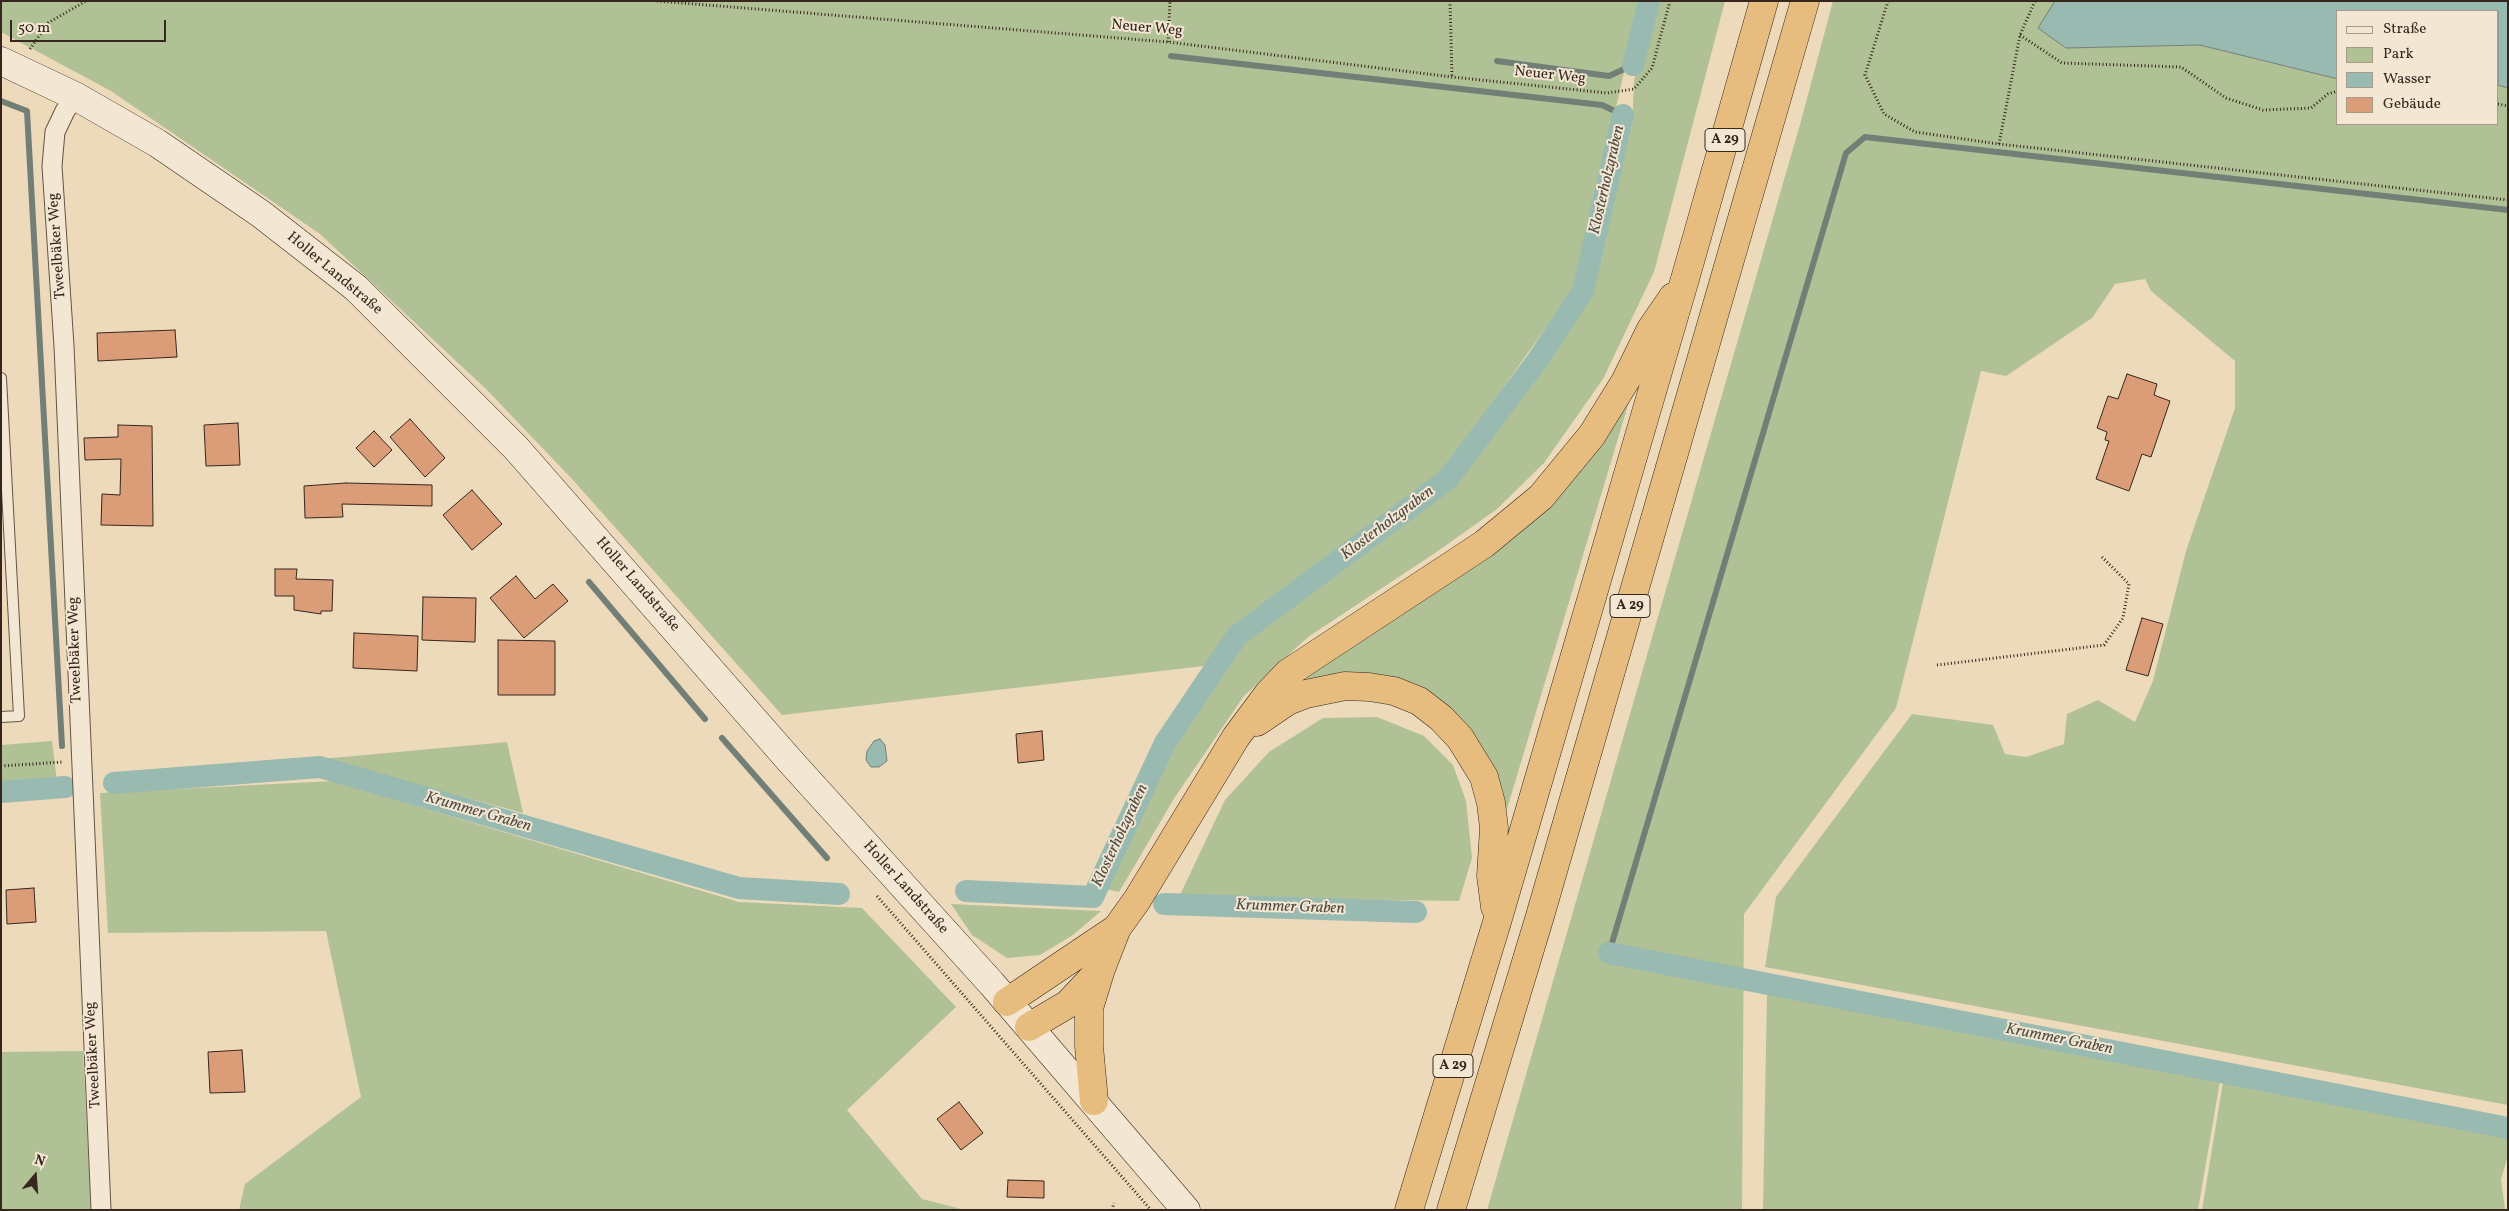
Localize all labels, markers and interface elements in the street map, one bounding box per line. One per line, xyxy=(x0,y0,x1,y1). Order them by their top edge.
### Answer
scale bar xyxy=(12,10,169,42)
legend xyxy=(2336,10,2499,125)
street label: Neuer Weg xyxy=(1110,17,1184,41)
text: 50 m xyxy=(18,18,50,39)
text: Straße xyxy=(2383,19,2426,40)
text: Park xyxy=(2383,44,2414,65)
street label: Neuer Weg xyxy=(1513,63,1587,89)
text: Wasser xyxy=(2383,69,2431,90)
text: Gebäude xyxy=(2383,94,2441,115)
water label: Klosterholzgraben xyxy=(1586,124,1630,236)
road number: A 29 xyxy=(1705,128,1745,152)
street label: Tweelbäker Weg xyxy=(45,192,71,300)
street label: Holler Landstraße xyxy=(283,229,385,319)
water label: Klosterholzgraben xyxy=(1338,483,1438,565)
street label: Holler Landstraße xyxy=(591,534,683,636)
road number: A 29 xyxy=(1610,594,1650,618)
street label: Tweelbäker Weg xyxy=(65,596,87,704)
water label: Klosterholzgraben xyxy=(1089,781,1153,891)
water label: Krummer Graben xyxy=(423,789,533,837)
street label: Holler Landstraße xyxy=(858,838,952,938)
water label: Krummer Graben xyxy=(1235,897,1345,919)
street label: Tweelbäker Weg xyxy=(82,1001,106,1109)
water label: Krummer Graben xyxy=(2004,1020,2114,1060)
road number: A 29 xyxy=(1433,1054,1473,1078)
north arrow xyxy=(10,1151,60,1201)
text: N xyxy=(32,1151,48,1172)

